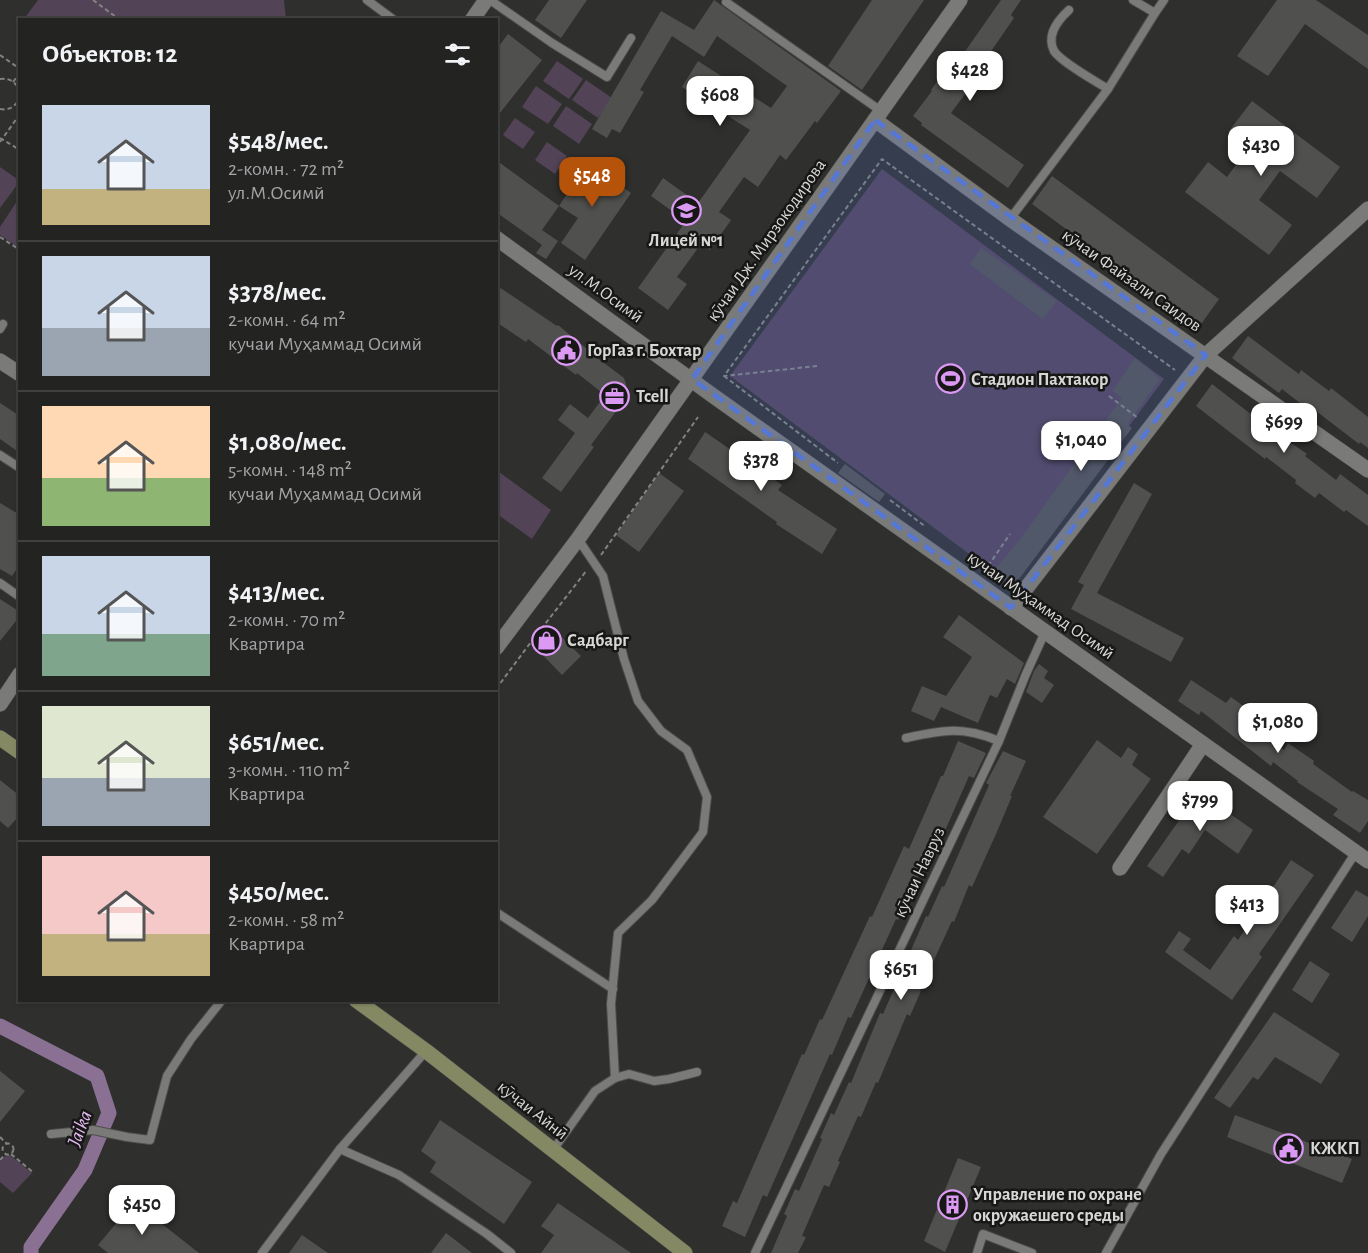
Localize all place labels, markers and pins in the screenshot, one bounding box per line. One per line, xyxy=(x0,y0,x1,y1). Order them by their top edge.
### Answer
pin: $428 xyxy=(934,51,1006,102)
pin: $608 xyxy=(684,76,756,127)
pin: $430 xyxy=(1225,126,1297,177)
pin: $548 xyxy=(556,157,628,208)
school or university icon: Лицей №1 xyxy=(670,195,702,227)
place label: Лицей №1 xyxy=(649,232,723,250)
public building icon: ГорГаз г. Бохтар xyxy=(550,334,582,366)
place label: ГорГаз г. Бохтар xyxy=(587,342,701,360)
sports icon: Стадион Пахтакор xyxy=(934,363,966,395)
place label: Стадион Пахтакор xyxy=(971,371,1108,389)
office icon: Tcell xyxy=(599,380,631,412)
place label: Tcell xyxy=(636,388,669,406)
pin: $699 xyxy=(1248,403,1320,454)
pin: $1,040 xyxy=(1032,421,1130,472)
pin: $378 xyxy=(725,441,797,492)
shop icon: Садбарг xyxy=(530,624,562,656)
place label: Садбарг xyxy=(567,632,629,650)
pin: $1,080 xyxy=(1229,703,1327,754)
pin: $799 xyxy=(1164,781,1236,832)
pin: $413 xyxy=(1211,885,1283,936)
pin: $651 xyxy=(865,950,937,1001)
public building icon: КЖКП xyxy=(1273,1132,1305,1164)
place label: КЖКП xyxy=(1310,1140,1360,1158)
pin: $450 xyxy=(106,1185,178,1236)
place label: Управление по охране окружаешего среды xyxy=(973,1186,1142,1225)
building icon: Управление по охране окружаешего среды xyxy=(936,1188,968,1220)

